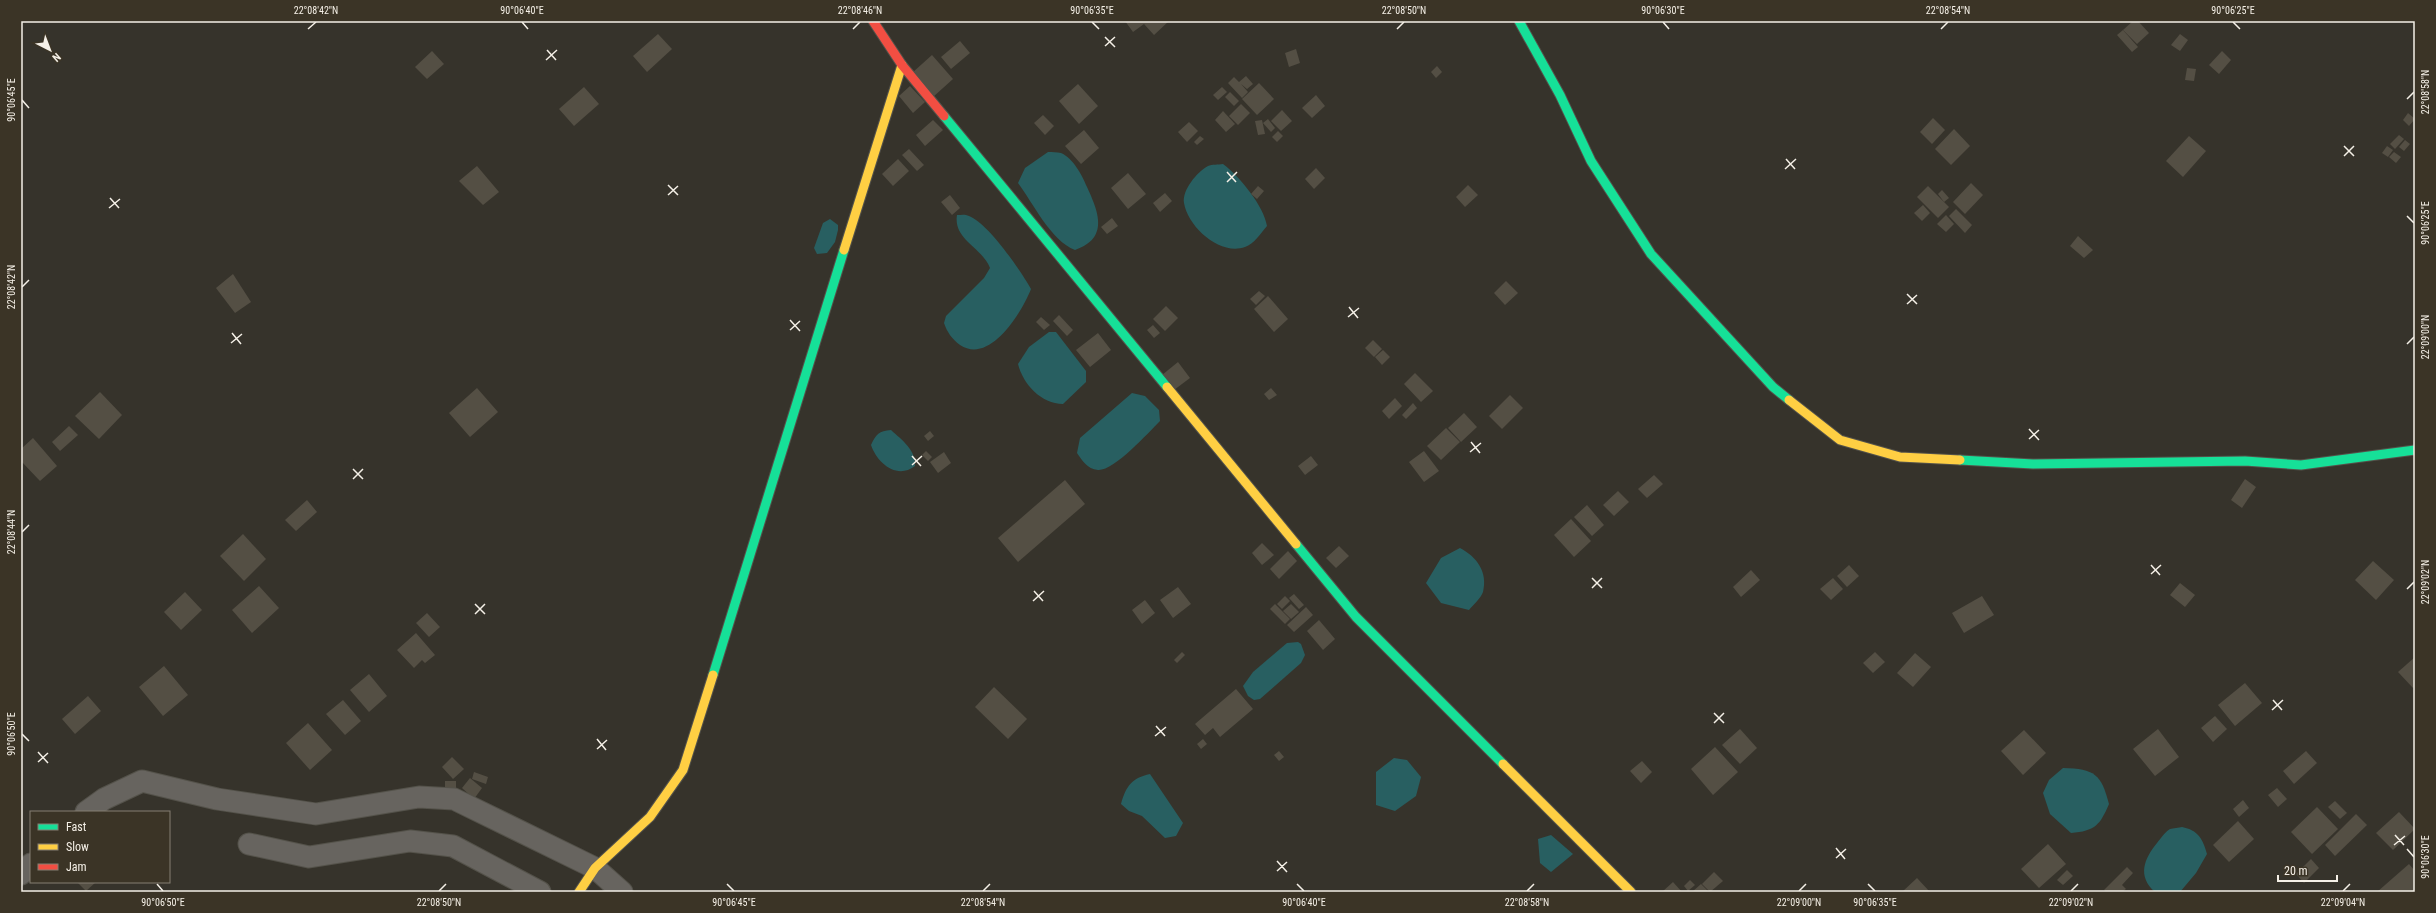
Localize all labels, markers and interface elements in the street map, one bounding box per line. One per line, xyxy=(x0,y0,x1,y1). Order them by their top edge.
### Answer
text: 22°08'42"N xyxy=(294,5,338,16)
text: 90°06'40"E xyxy=(500,5,544,16)
text: 22°08'46"N xyxy=(838,5,882,16)
text: 90°06'35"E xyxy=(1070,5,1114,16)
text: 22°08'50"N xyxy=(1382,5,1426,16)
text: 90°06'30"E xyxy=(1641,5,1685,16)
text: 22°08'54"N xyxy=(1926,5,1970,16)
text: 90°06'25"E xyxy=(2211,5,2255,16)
north arrow xyxy=(30,30,70,70)
text: N xyxy=(49,50,63,64)
text: 22°08'58"N xyxy=(2420,70,2431,114)
text: 90°06'45"E xyxy=(6,78,17,122)
text: 90°06'25"E xyxy=(2420,201,2431,245)
text: 22°08'42"N xyxy=(6,265,17,309)
text: 22°09'00"N xyxy=(2420,315,2431,359)
text: 22°08'44"N xyxy=(6,510,17,554)
text: 22°09'02"N xyxy=(2420,560,2431,604)
text: 90°06'50"E xyxy=(6,712,17,756)
legend xyxy=(30,811,170,883)
text: Fast xyxy=(66,820,87,834)
text: 90°06'30"E xyxy=(2420,835,2431,879)
text: Slow xyxy=(66,840,89,854)
scale bar xyxy=(2278,857,2337,883)
text: Jam xyxy=(66,860,87,874)
text: 20 m xyxy=(2284,864,2308,878)
text: 90°06'50"E xyxy=(141,897,185,908)
text: 22°08'50"N xyxy=(417,897,461,908)
text: 90°06'45"E xyxy=(712,897,756,908)
text: 22°08'54"N xyxy=(961,897,1005,908)
text: 90°06'40"E xyxy=(1282,897,1326,908)
text: 22°08'58"N xyxy=(1505,897,1549,908)
text: 22°09'00"N xyxy=(1777,897,1821,908)
text: 90°06'35"E xyxy=(1853,897,1897,908)
text: 22°09'02"N xyxy=(2049,897,2093,908)
text: 22°09'04"N xyxy=(2321,897,2365,908)

